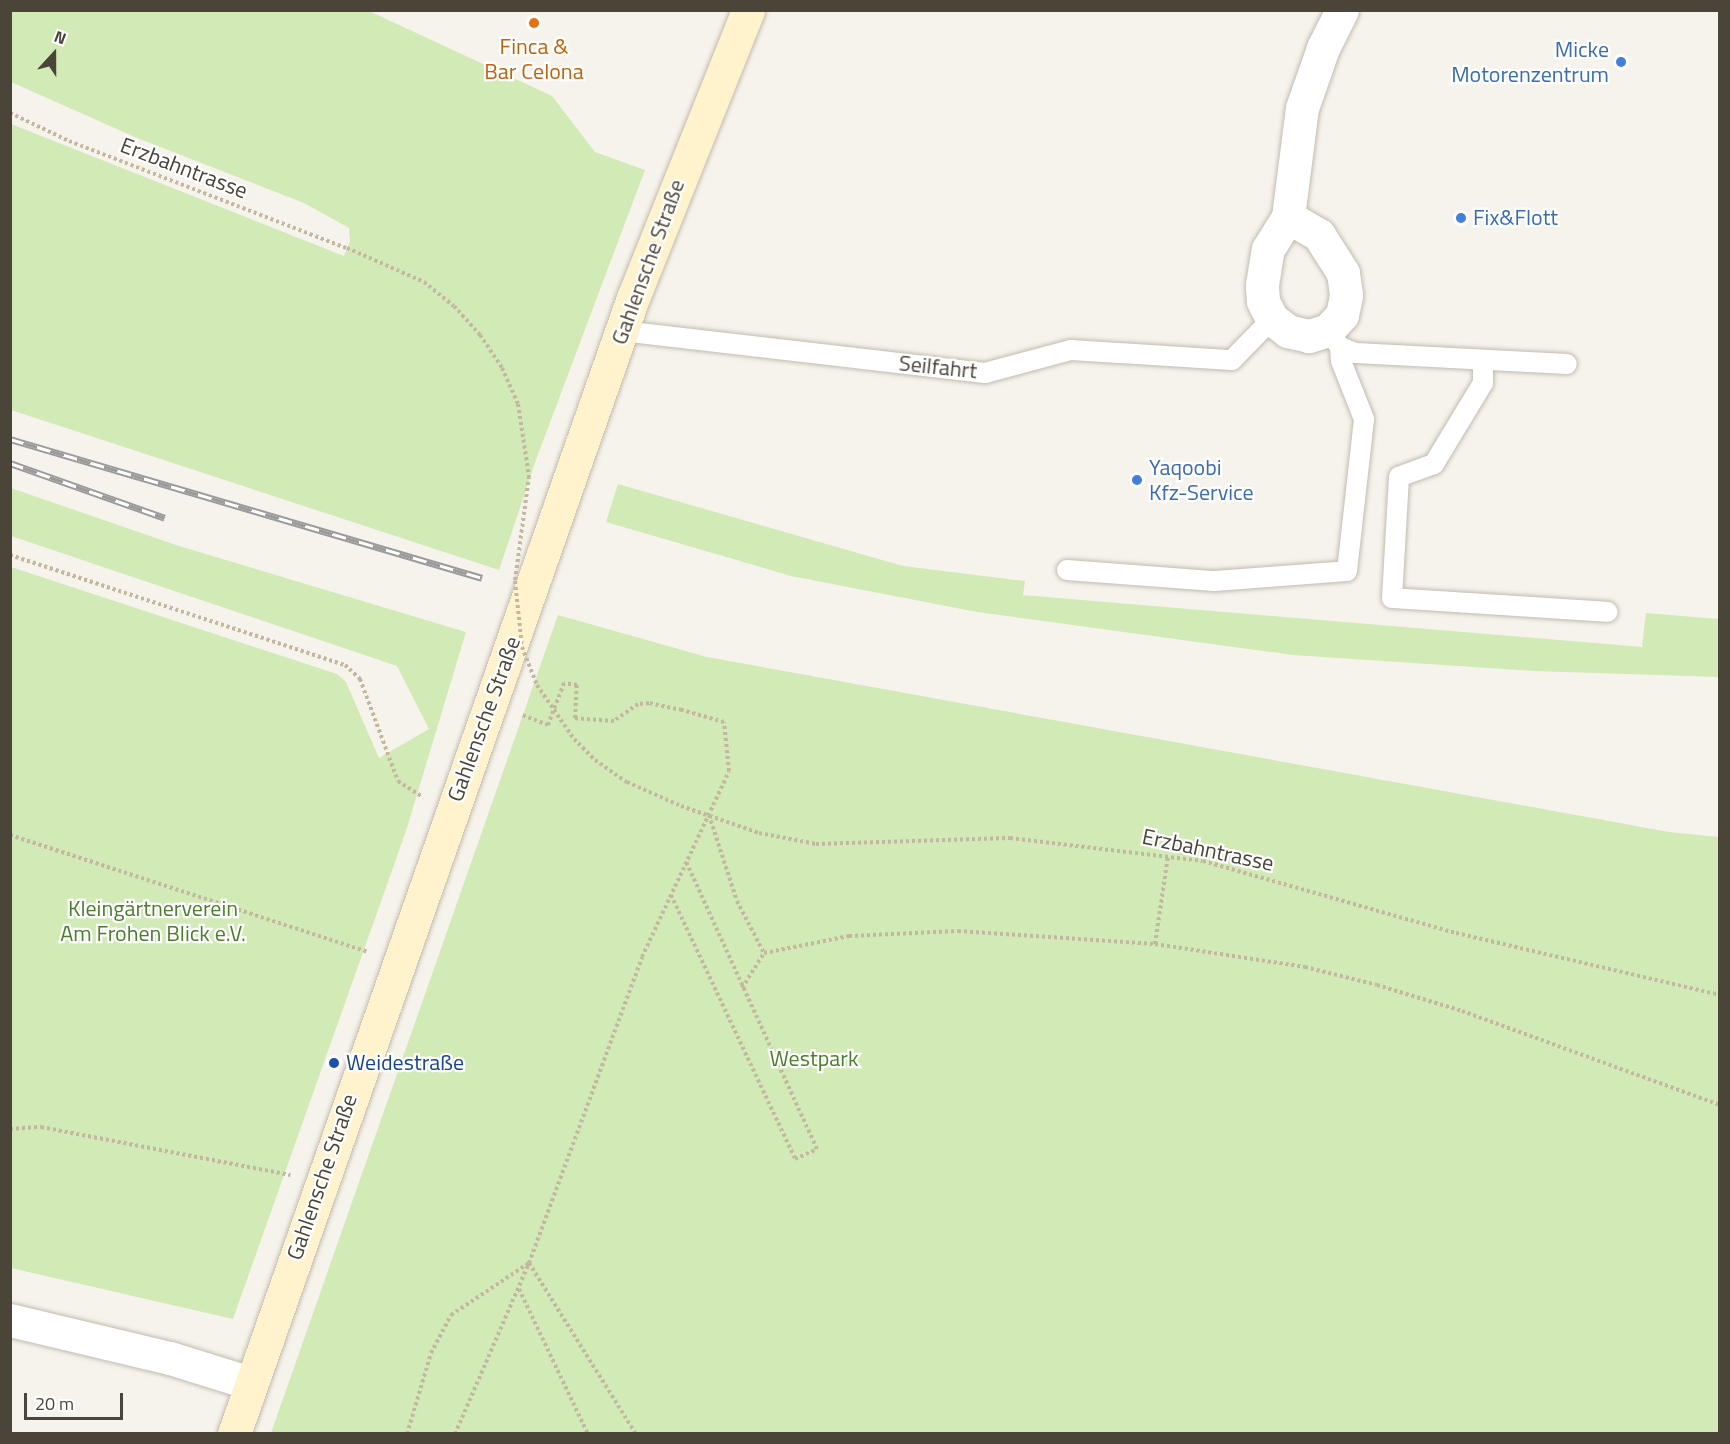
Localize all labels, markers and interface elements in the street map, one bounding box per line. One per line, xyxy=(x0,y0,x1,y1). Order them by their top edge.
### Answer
marker: Finca & Bar Celona xyxy=(527,16,541,30)
north arrow xyxy=(24,24,84,84)
text: N xyxy=(51,24,70,50)
place label: Finca & Bar Celona xyxy=(484,33,584,84)
place label: Micke Motorenzentrum xyxy=(1451,36,1609,88)
marker: Micke Motorenzentrum xyxy=(1614,55,1628,69)
street label: Erzbahntrasse xyxy=(117,132,251,204)
street label: Gahlensche Straße xyxy=(606,176,690,348)
place label: Fix&Flott xyxy=(1473,205,1558,231)
marker: Fix&Flott xyxy=(1454,211,1468,225)
street label: Seilfahrt xyxy=(898,350,978,384)
place label: Yaqoobi Kfz-Service xyxy=(1149,454,1254,506)
marker: Yaqoobi Kfz-Service xyxy=(1130,473,1144,487)
street label: Gahlensche Straße xyxy=(442,633,526,805)
street label: Erzbahntrasse xyxy=(1140,823,1276,877)
park label: Kleingärtnerverein Am Frohen Blick e.V. xyxy=(60,895,246,946)
park label: Westpark xyxy=(770,1046,858,1072)
place label: Weidestraße xyxy=(346,1050,464,1076)
marker: Weidestraße xyxy=(327,1056,341,1070)
street label: Gahlensche Straße xyxy=(281,1091,363,1263)
scale bar xyxy=(27,1381,126,1419)
text: 20 m xyxy=(35,1390,74,1417)

